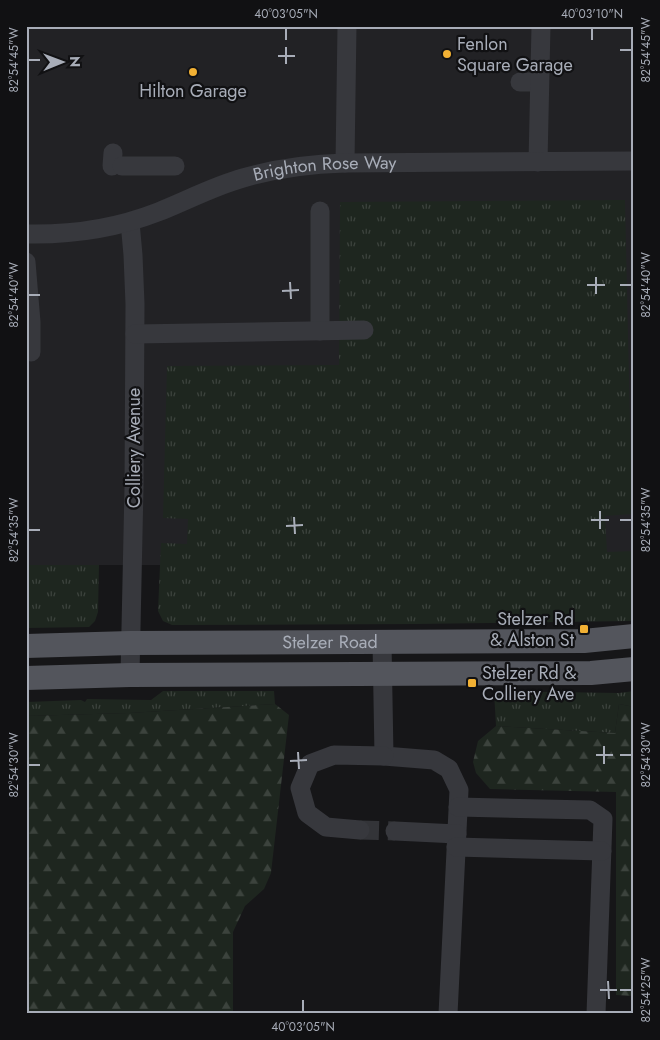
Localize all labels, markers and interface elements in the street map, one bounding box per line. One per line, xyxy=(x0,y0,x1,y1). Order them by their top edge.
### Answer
text: 40°03'05"N xyxy=(254,5,318,23)
text: 40°03'10"N xyxy=(561,5,623,23)
text: 82°54'45"W xyxy=(637,17,655,83)
text: 82°54'45"W xyxy=(5,27,23,93)
place label: Fenlon Square Garage xyxy=(457,31,573,78)
north arrow xyxy=(38,38,88,88)
marker: Fenlon Square Garage xyxy=(441,48,453,60)
text: N xyxy=(65,56,85,68)
marker: Hilton Garage xyxy=(187,66,199,78)
place label: Hilton Garage xyxy=(139,78,247,104)
street label: Brighton Rose Way xyxy=(250,150,397,188)
text: 82°54'40"W xyxy=(637,252,655,318)
text: 82°54'40"W xyxy=(5,262,23,328)
street label: Colliery Avenue xyxy=(121,388,147,508)
text: 82°54'35"W xyxy=(637,488,655,552)
text: 82°54'35"W xyxy=(5,498,23,562)
place label: Stelzer Rd & Alston St xyxy=(490,606,575,653)
marker: Stelzer Rd & Alston St xyxy=(578,623,590,635)
street label: Stelzer Road xyxy=(282,629,378,655)
place label: Stelzer Rd & Colliery Ave xyxy=(482,660,576,707)
marker: Stelzer Rd & Colliery Ave xyxy=(466,677,478,689)
text: 82°54'30"W xyxy=(637,722,655,788)
text: 82°54'30"W xyxy=(5,732,23,798)
text: 82°54'25"W xyxy=(637,957,655,1022)
text: 40°03'05"N xyxy=(271,1018,335,1036)

